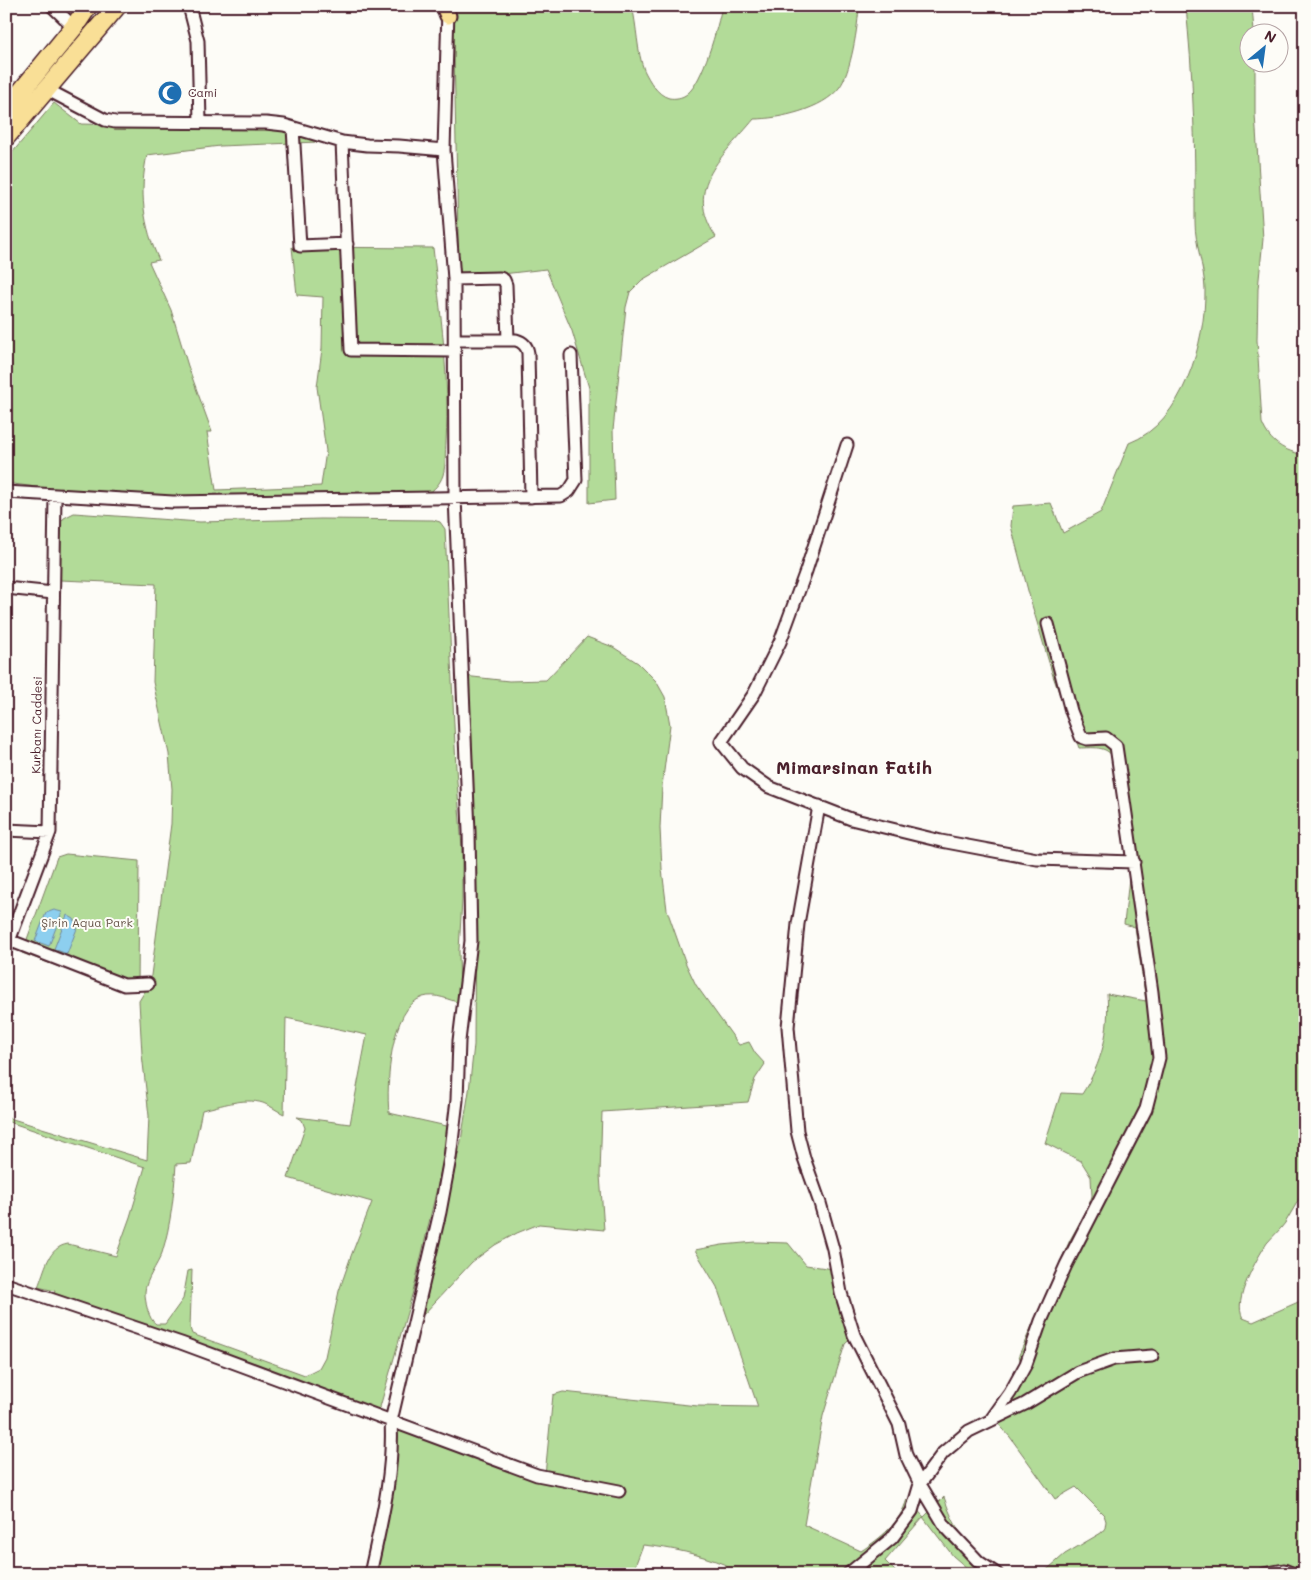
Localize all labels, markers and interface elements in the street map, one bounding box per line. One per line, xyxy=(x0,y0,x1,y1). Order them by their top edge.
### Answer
north arrow xyxy=(1238,22,1288,72)
text: N xyxy=(1261,25,1280,47)
mosque icon: Cami xyxy=(157,80,183,106)
place label: Cami xyxy=(188,84,217,100)
street label: Kurbanı Caddesi xyxy=(27,676,45,774)
district label: Mimarsinan Fatih xyxy=(776,755,932,779)
park label: Şirin Aqua Park xyxy=(41,914,133,930)

